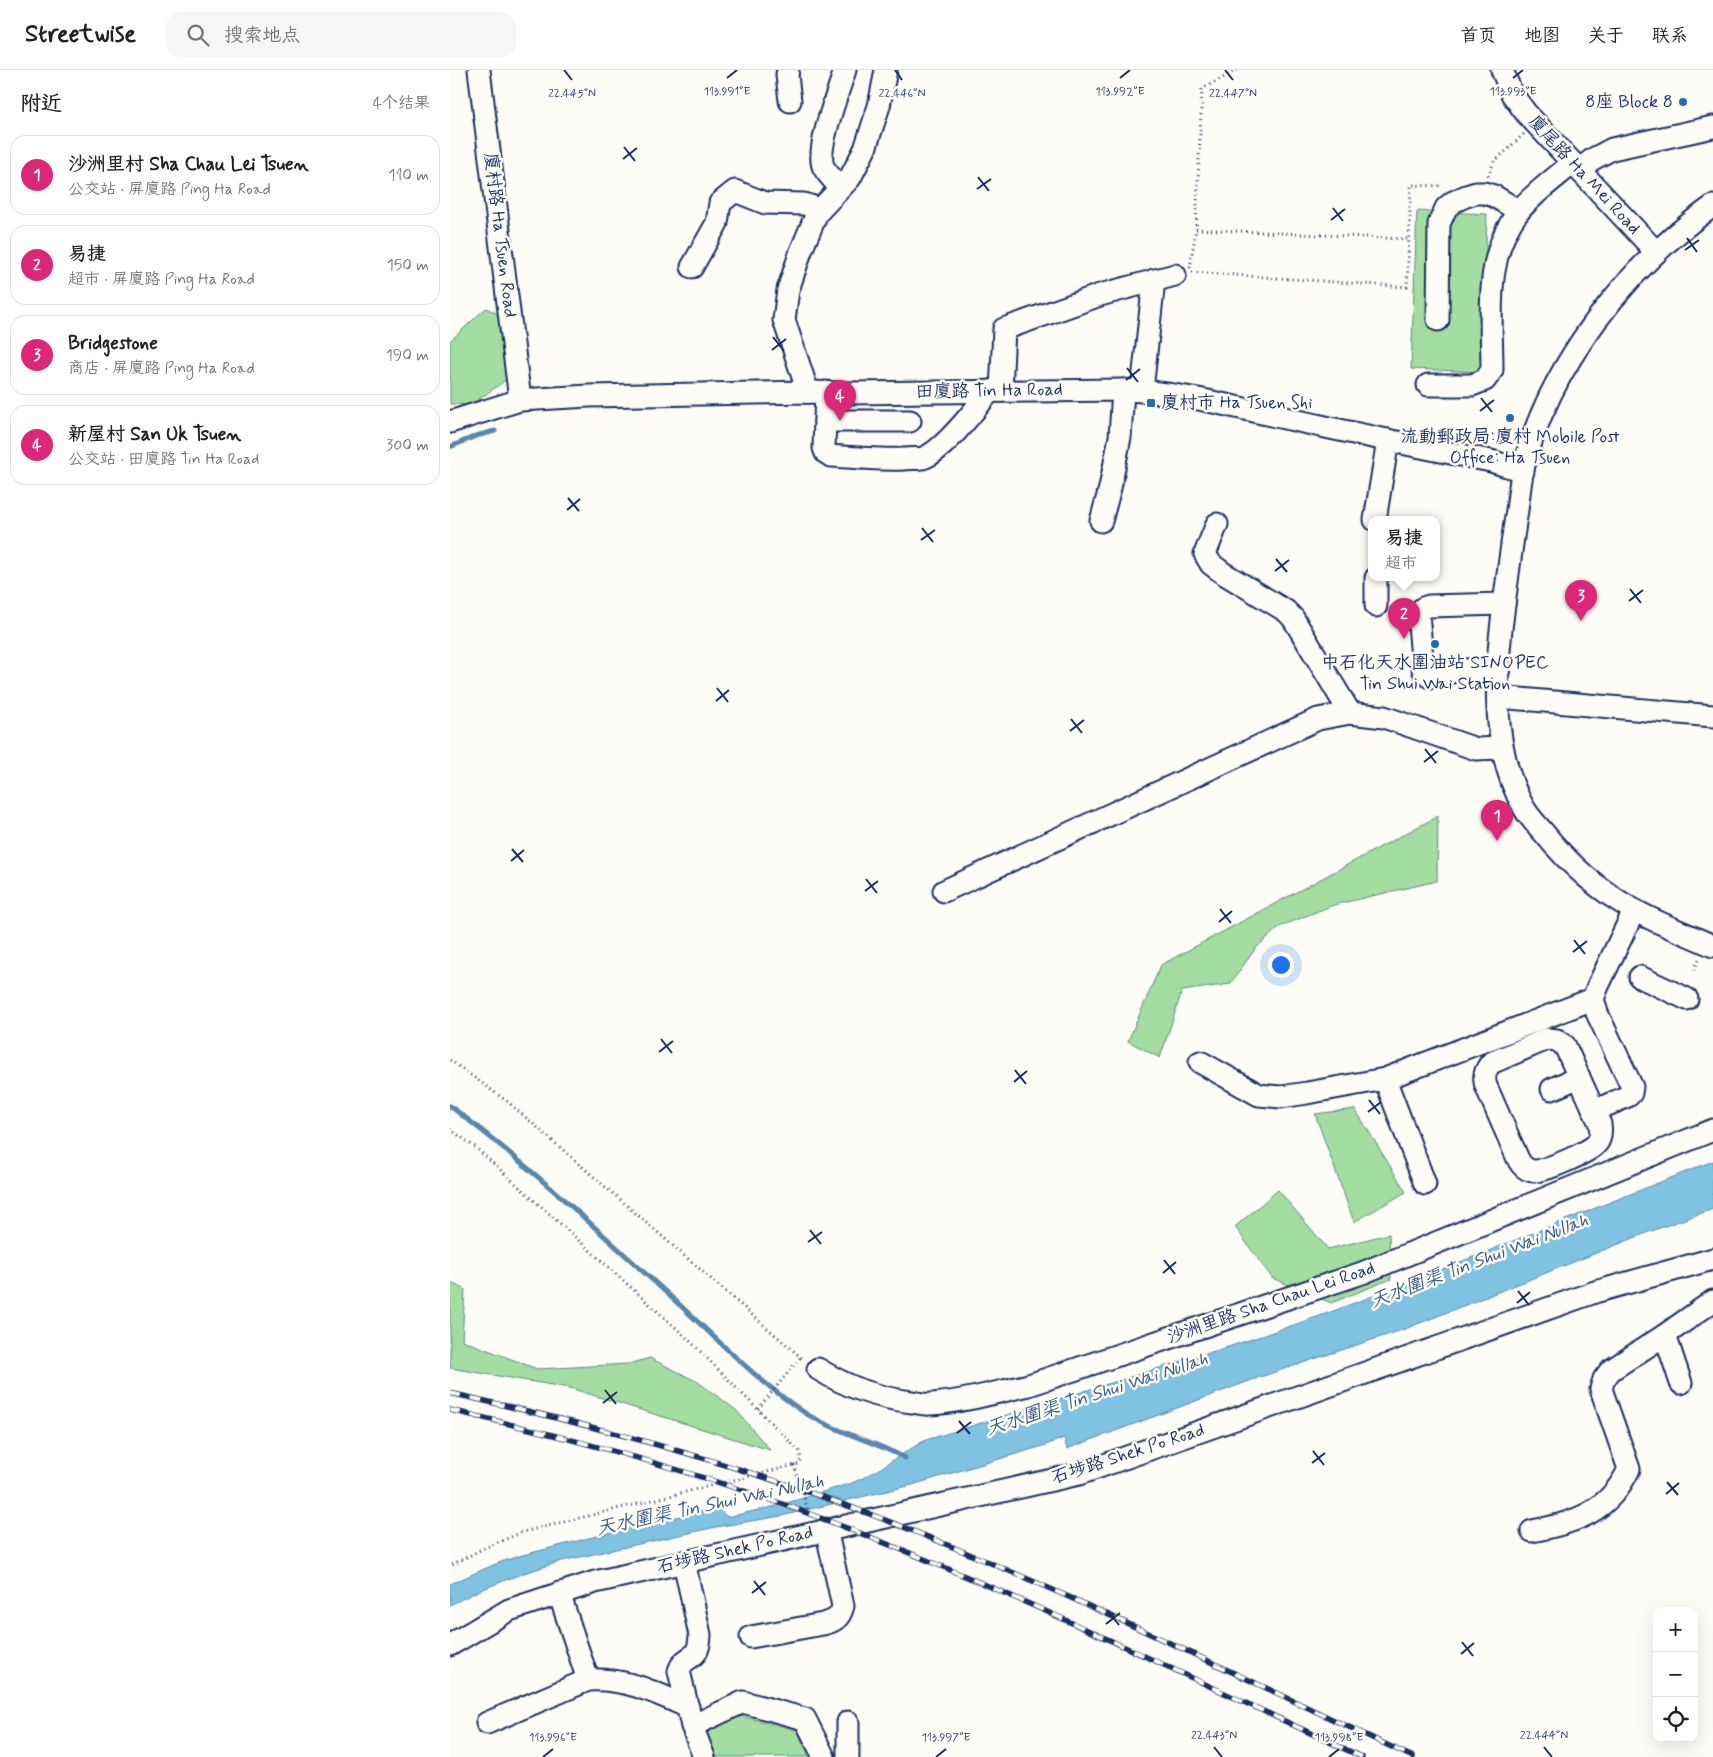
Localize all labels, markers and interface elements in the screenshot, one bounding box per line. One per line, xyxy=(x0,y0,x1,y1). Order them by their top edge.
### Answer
search box xyxy=(166,12,516,57)
text: Streetwise xyxy=(25,19,136,50)
icon: search xyxy=(184,21,212,49)
text: 搜索地点 xyxy=(224,23,300,48)
text: 首页 xyxy=(1460,24,1496,48)
text: 地图 xyxy=(1524,24,1560,48)
text: 关于 xyxy=(1588,24,1624,48)
text: 联系 xyxy=(1652,24,1688,48)
text: 113.991°E xyxy=(703,84,751,100)
text: 113.992°E xyxy=(1095,84,1145,100)
text: 113.993°E xyxy=(1489,84,1537,100)
text: 22.445°N xyxy=(548,86,596,102)
text: 22.446°N xyxy=(878,86,926,102)
text: 22.447°N xyxy=(1209,86,1257,102)
text: 附近 xyxy=(20,90,62,118)
place label: 8座 Block 8 xyxy=(1585,90,1673,114)
text: 4个结果 xyxy=(373,93,430,114)
marker: 8座 Block 8 xyxy=(1677,96,1689,108)
street label: 廈尾路 Ha Mei Road xyxy=(1522,110,1646,240)
street label: 廈村路 Ha Tsuen Road xyxy=(478,151,522,319)
text: 沙洲里村 Sha Chau Lei Tsuen xyxy=(68,152,309,177)
text: 1 xyxy=(33,165,41,186)
text: 110 m xyxy=(388,165,429,186)
text: 公交站 · 屏廈路 Ping Ha Road xyxy=(68,179,271,200)
text: 易捷 xyxy=(68,242,106,267)
text: 2 xyxy=(33,255,41,276)
text: 150 m xyxy=(387,255,429,276)
text: 超市 · 屏廈路 Ping Ha Road xyxy=(68,269,255,290)
text: Bridgestone xyxy=(68,331,158,356)
text: 3 xyxy=(33,345,41,366)
text: 190 m xyxy=(386,345,429,366)
text: 商店 · 屏廈路 Ping Ha Road xyxy=(68,358,255,379)
street label: 田廈路 Tin Ha Road xyxy=(915,378,1063,404)
pin: 4 xyxy=(824,380,856,421)
place label: 廈村市 Ha Tsuen Shi xyxy=(1161,391,1312,415)
marker: 廈村市 Ha Tsuen Shi xyxy=(1145,397,1157,409)
marker: 流動郵政局:廈村 Mobile Post Office: Ha Tsuen xyxy=(1504,412,1516,424)
text: 新屋村 San Uk Tsuen xyxy=(68,422,241,447)
place label: 流動郵政局:廈村 Mobile Post Office: Ha Tsuen xyxy=(1400,425,1620,470)
text: 4 xyxy=(32,435,42,456)
text: 300 m xyxy=(386,435,429,456)
text: 公交站 · 田廈路 Tin Ha Road xyxy=(68,449,259,470)
popup xyxy=(1368,516,1440,581)
text: 易捷 xyxy=(1385,526,1423,551)
text: 超市 xyxy=(1385,553,1417,574)
pin: 3 xyxy=(1565,580,1597,621)
pin: 2 xyxy=(1388,598,1420,639)
marker: 中石化天水圍油站 SINOPEC Tin Shui Wai Station xyxy=(1429,638,1441,650)
place label: 中石化天水圍油站 SINOPEC Tin Shui Wai Station xyxy=(1321,651,1549,696)
pin: 1 xyxy=(1481,800,1513,841)
your location xyxy=(1268,952,1294,978)
water label: 天水圍渠 Tin Shui Wai Nullah xyxy=(1366,1208,1592,1314)
street label: 沙洲里路 Sha Chau Lei Road xyxy=(1164,1256,1378,1350)
water label: 天水圍渠 Tin Shui Wai Nullah xyxy=(983,1346,1211,1442)
street label: 石埗路 Shek Po Road xyxy=(1048,1418,1208,1490)
water label: 天水圍渠 Tin Shui Wai Nullah xyxy=(594,1469,826,1541)
street label: 石埗路 Shek Po Road xyxy=(655,1520,815,1580)
map controls xyxy=(1653,1607,1698,1742)
button: + xyxy=(1653,1607,1698,1652)
button: − xyxy=(1653,1652,1698,1697)
button: locate xyxy=(1653,1697,1698,1742)
text: 22.443°N xyxy=(1191,1728,1237,1744)
text: 22.444°N xyxy=(1520,1728,1568,1744)
text: 113.996°E xyxy=(529,1730,577,1746)
text: 113.997°E xyxy=(921,1730,971,1746)
text: 113.998°E xyxy=(1315,1730,1363,1746)

